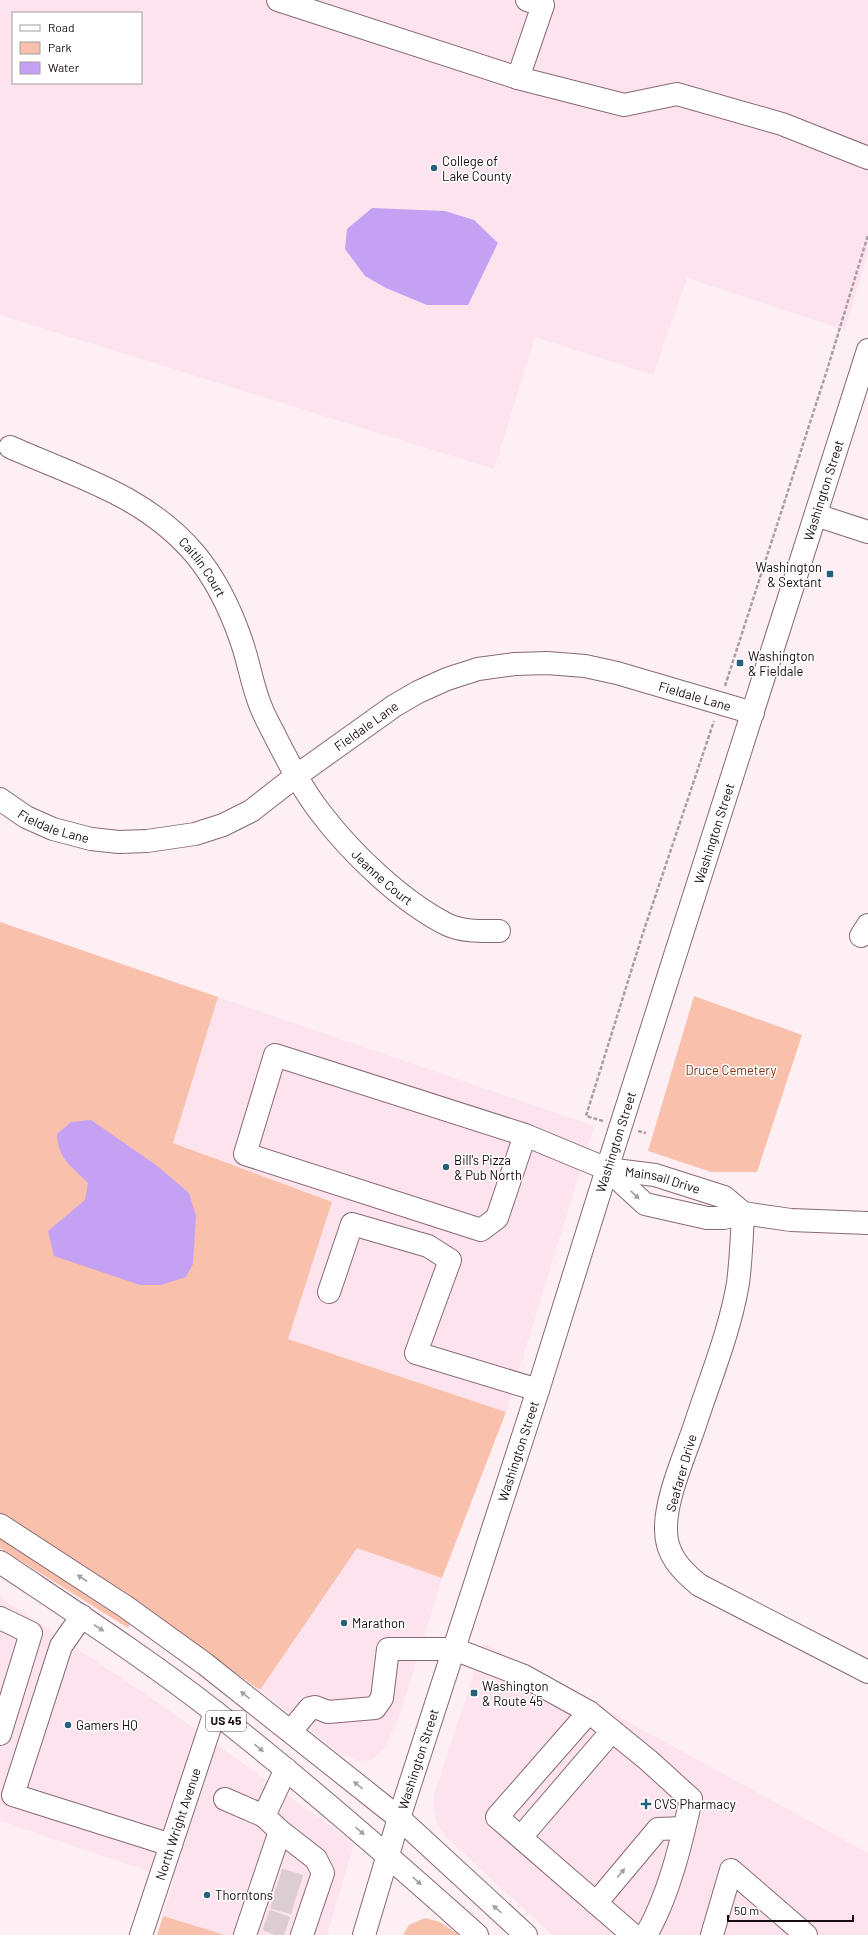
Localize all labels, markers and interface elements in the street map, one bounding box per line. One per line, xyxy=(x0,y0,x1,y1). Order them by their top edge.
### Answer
legend xyxy=(12,12,142,84)
text: Road xyxy=(48,20,75,34)
text: Park xyxy=(48,40,72,54)
text: Water xyxy=(48,60,80,74)
place label: College of Lake County xyxy=(442,153,512,184)
marker: College of Lake County xyxy=(429,163,439,173)
street label: Washington Street xyxy=(800,438,847,543)
street label: Caitlin Court xyxy=(176,534,229,600)
place label: Washington & Sextant xyxy=(755,559,822,590)
marker: Washington & Sextant xyxy=(825,569,835,579)
place label: Washington & Fieldale xyxy=(748,648,815,679)
marker: Washington & Fieldale xyxy=(735,658,745,668)
street label: Fieldale Lane xyxy=(657,678,733,714)
street label: Fieldale Lane xyxy=(331,698,401,754)
street label: Washington Street xyxy=(690,781,738,886)
street label: Fieldale Lane xyxy=(15,806,91,846)
street label: Jeanne Court xyxy=(348,846,416,909)
park label: Druce Cemetery xyxy=(686,1062,776,1078)
street label: Washington Street xyxy=(592,1090,639,1194)
place label: Bill's Pizza & Pub North xyxy=(454,1152,522,1183)
marker: Bill's Pizza & Pub North xyxy=(441,1162,451,1172)
street label: Mainsail Drive xyxy=(624,1163,702,1197)
one-way arrow xyxy=(630,1190,640,1200)
street label: Washington Street xyxy=(494,1399,542,1503)
street label: Seafarer Drive xyxy=(662,1432,700,1514)
one-way arrow xyxy=(76,1574,87,1582)
place label: Marathon xyxy=(352,1615,405,1631)
marker: Marathon xyxy=(339,1618,349,1628)
one-way arrow xyxy=(94,1624,104,1632)
place label: Washington & Route 45 xyxy=(482,1678,549,1709)
marker: Washington & Route 45 xyxy=(469,1688,479,1698)
one-way arrow xyxy=(239,1691,250,1699)
street label: Washington Street xyxy=(394,1707,442,1811)
road number: US 45 xyxy=(206,1711,246,1731)
place label: Gamers HQ xyxy=(76,1717,138,1733)
marker: Gamers HQ xyxy=(63,1720,73,1730)
one-way arrow xyxy=(254,1743,265,1752)
street label: North Wright Avenue xyxy=(152,1766,204,1882)
one-way arrow xyxy=(352,1780,363,1789)
place label: CVS Pharmacy xyxy=(654,1796,736,1812)
marker: CVS Pharmacy xyxy=(641,1799,651,1809)
one-way arrow xyxy=(354,1826,365,1835)
one-way arrow xyxy=(617,1868,626,1878)
one-way arrow xyxy=(412,1876,422,1886)
place label: Thorntons xyxy=(215,1887,273,1903)
marker: Thorntons xyxy=(202,1890,212,1900)
scale bar xyxy=(728,1897,853,1923)
text: 50 m xyxy=(734,1903,759,1917)
one-way arrow xyxy=(492,1904,502,1914)

